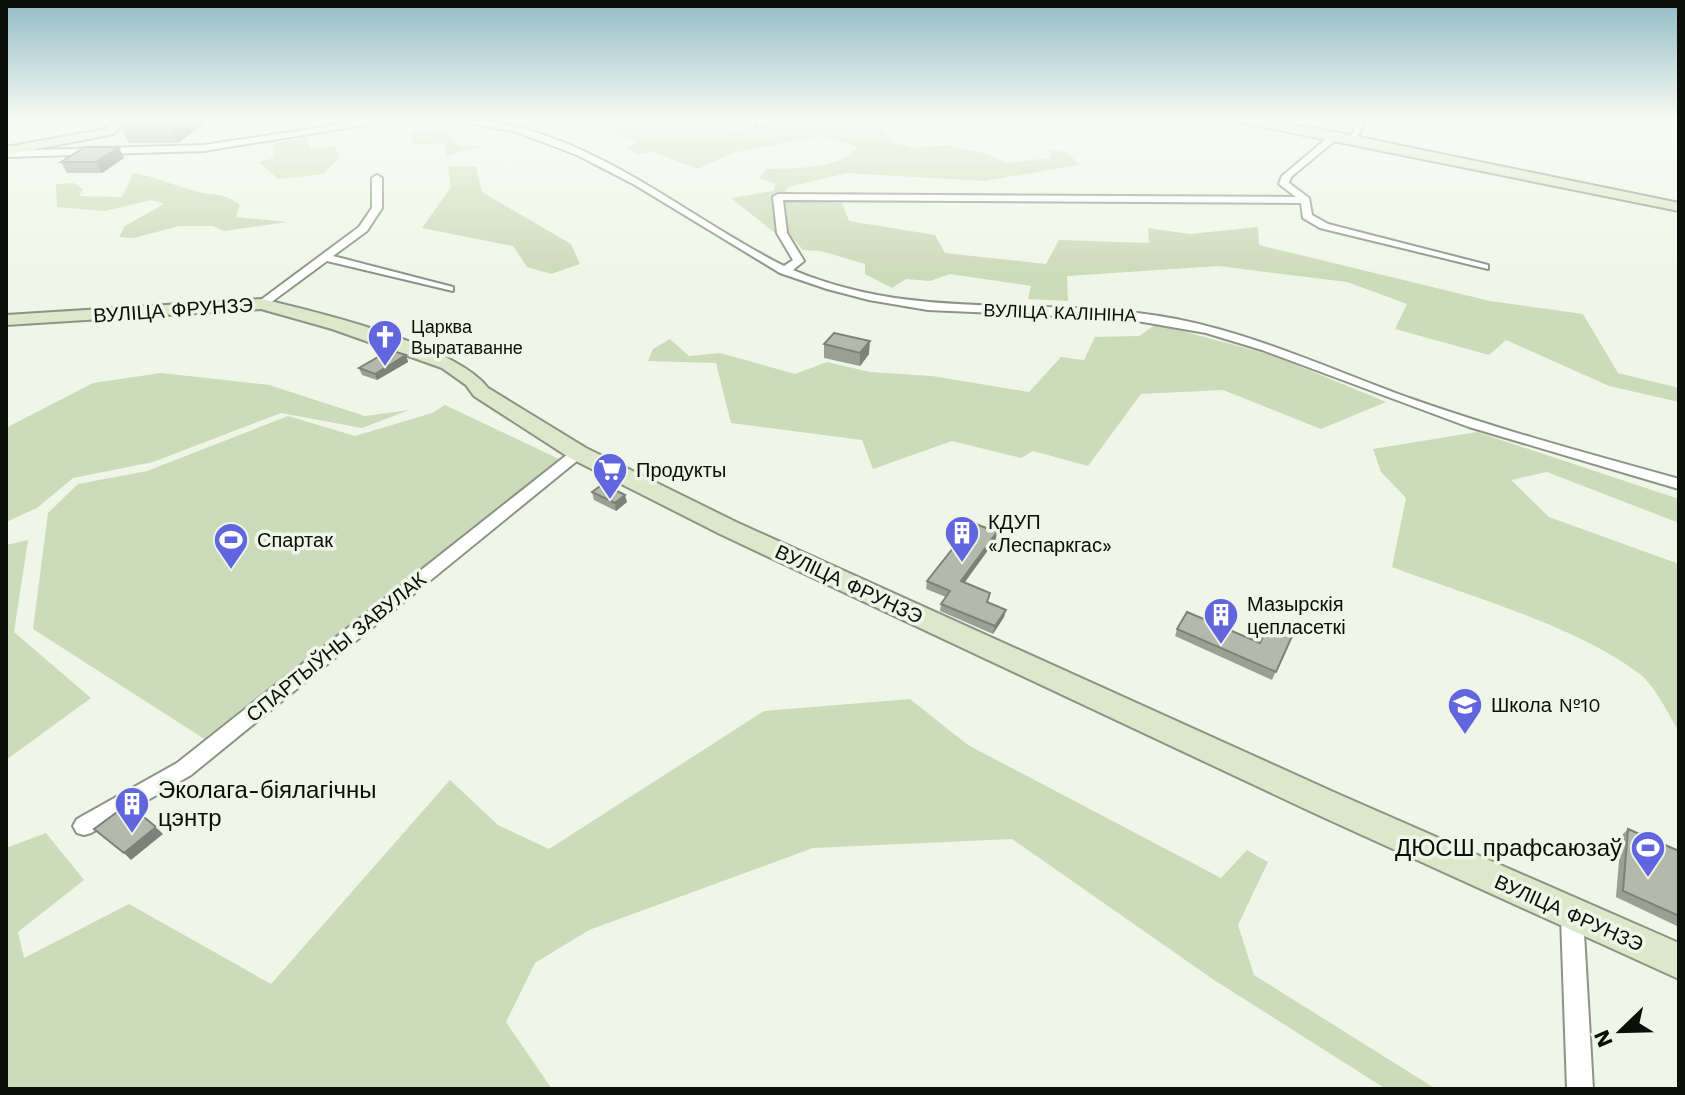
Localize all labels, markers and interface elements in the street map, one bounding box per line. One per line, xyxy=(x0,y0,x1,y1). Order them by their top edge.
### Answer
street label: ВУЛІЦА ФРУНЗЭ xyxy=(92,292,254,328)
street label: ВУЛІЦА КАЛІНІНА xyxy=(983,299,1137,326)
place label: Царква Выратаванне xyxy=(411,316,523,358)
church icon: Царква Выратаванне xyxy=(366,318,404,368)
supermarket icon: Продукты xyxy=(591,451,629,501)
place label: Продукты xyxy=(636,458,726,482)
place label: КДУП «Леспаркгас» xyxy=(988,510,1112,557)
building icon: КДУП «Леспаркгас» xyxy=(943,514,981,564)
sports icon: Спартак xyxy=(212,521,250,571)
place label: Спартак xyxy=(257,528,333,552)
street label: ВУЛІЦА ФРУНЗЭ xyxy=(771,539,927,629)
street label: СПАРТЫЎНЫ ЗАВУЛАК xyxy=(241,567,431,727)
place label: Мазырскія цепласеткі xyxy=(1247,592,1346,639)
building icon: Мазырскія цепласеткі xyxy=(1202,596,1240,646)
school or university icon: Школа №10 xyxy=(1446,686,1484,736)
place label: Школа №10 xyxy=(1491,693,1601,717)
place label: Эколага-біялагічны цэнтр xyxy=(158,776,377,832)
building icon: Эколага-біялагічны цэнтр xyxy=(113,785,151,835)
sports icon: ДЮСШ прафсаюзаў xyxy=(1629,829,1667,879)
place label: ДЮСШ прафсаюзаў xyxy=(1395,834,1622,862)
street label: ВУЛІЦА ФРУНЗЭ xyxy=(1491,869,1647,957)
north arrow xyxy=(1581,991,1661,1071)
text: N xyxy=(1588,1026,1618,1051)

